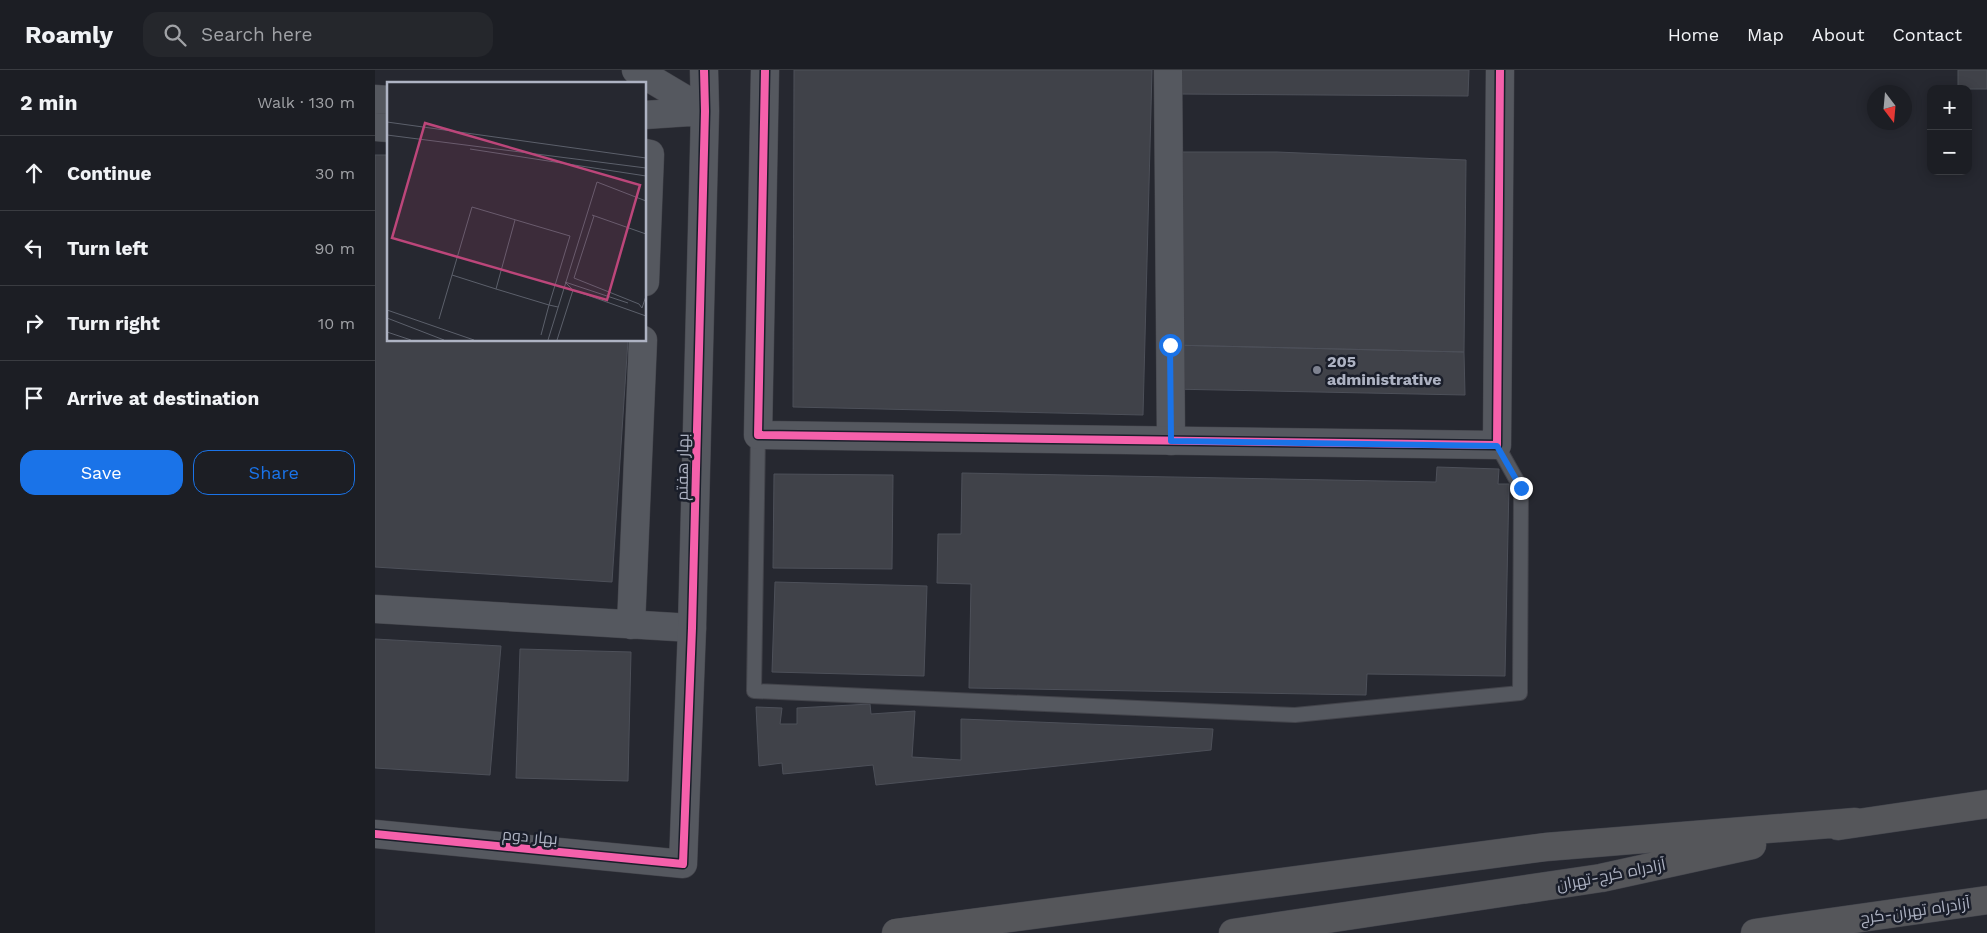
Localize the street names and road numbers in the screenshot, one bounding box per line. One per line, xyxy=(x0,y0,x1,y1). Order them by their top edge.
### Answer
street label: بهار هفتم xyxy=(672,433,695,501)
street label: بهار دوم xyxy=(501,825,559,850)
street label: آزادراه کرج-تهران xyxy=(1555,854,1668,896)
street label: آزادراه تهران-کرج xyxy=(1859,893,1972,930)

